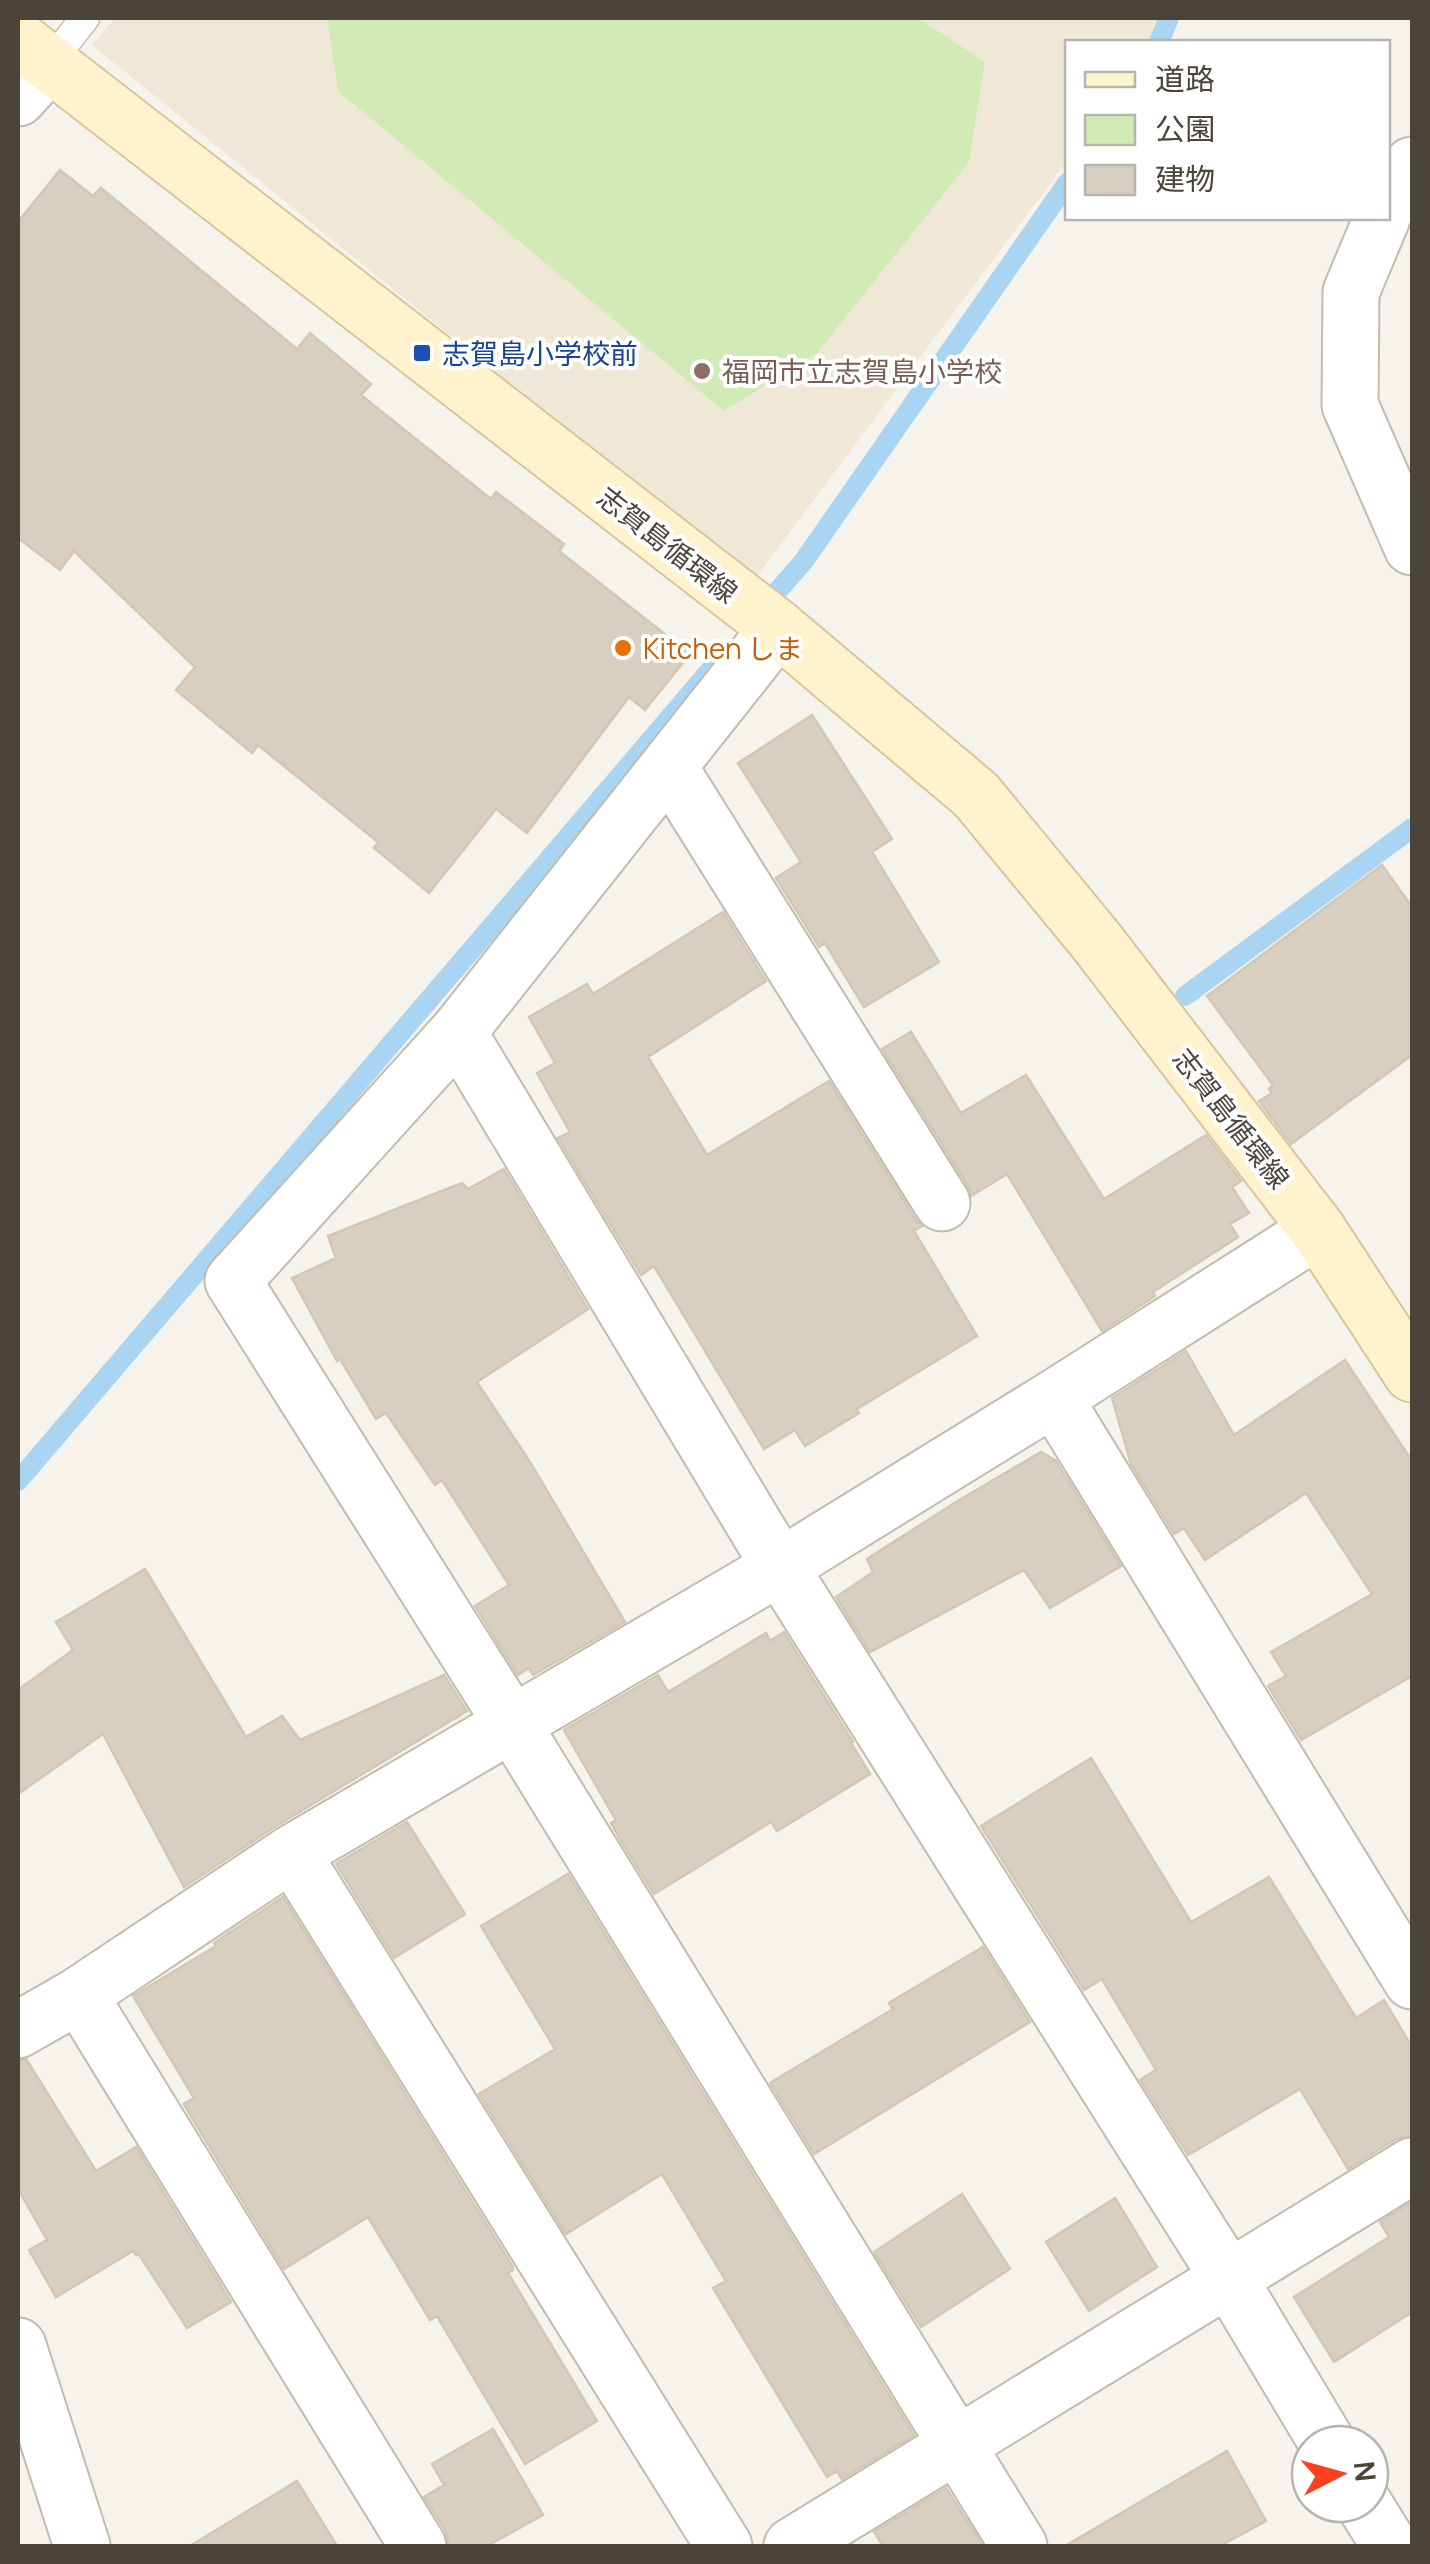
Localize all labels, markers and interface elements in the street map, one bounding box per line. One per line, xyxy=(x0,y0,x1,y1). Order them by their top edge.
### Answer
legend xyxy=(1065,40,1390,220)
text: 道路 xyxy=(1155,58,1215,99)
text: 公園 xyxy=(1155,108,1215,149)
text: 建物 xyxy=(1155,158,1215,199)
place label: 志賀島小学校前 xyxy=(442,334,638,372)
marker: 志賀島小学校前 xyxy=(411,342,433,364)
place label: 福岡市立志賀島小学校 xyxy=(722,352,1002,390)
marker: 福岡市立志賀島小学校 xyxy=(691,360,713,382)
street label: 志賀島循環線 xyxy=(590,477,746,611)
place label: Kitchen しま xyxy=(643,629,803,667)
marker: Kitchen しま xyxy=(612,637,634,659)
street label: 志賀島循環線 xyxy=(1165,1040,1299,1196)
north arrow xyxy=(1290,2424,1390,2524)
text: N xyxy=(1346,2459,1386,2483)

